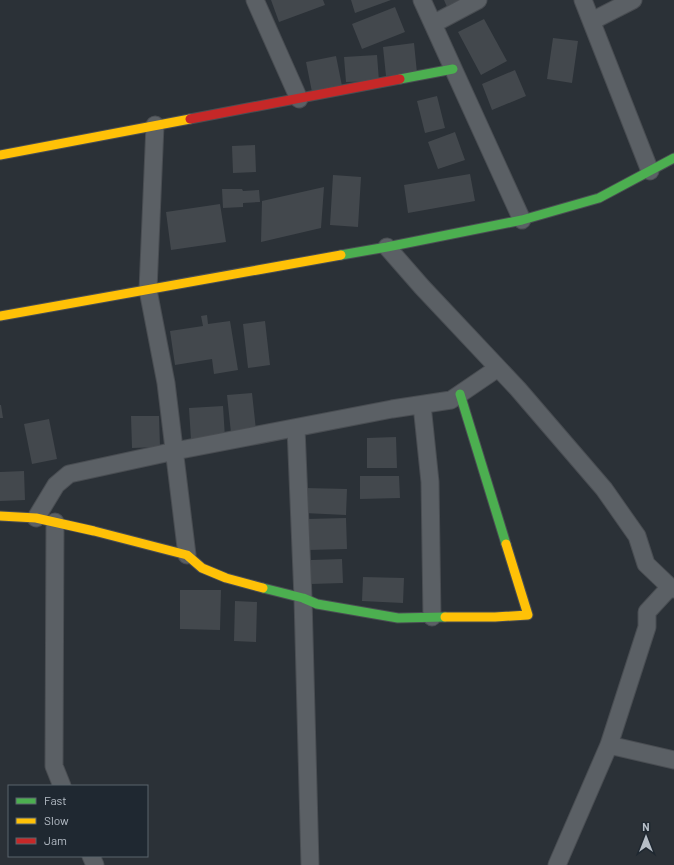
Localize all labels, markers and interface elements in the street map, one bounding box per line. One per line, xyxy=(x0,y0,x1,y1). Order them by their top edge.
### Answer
legend xyxy=(8,785,148,857)
text: Fast xyxy=(44,793,67,807)
text: Slow xyxy=(44,813,69,827)
north arrow xyxy=(626,817,666,857)
text: N xyxy=(642,820,650,833)
text: Jam xyxy=(44,833,67,847)

